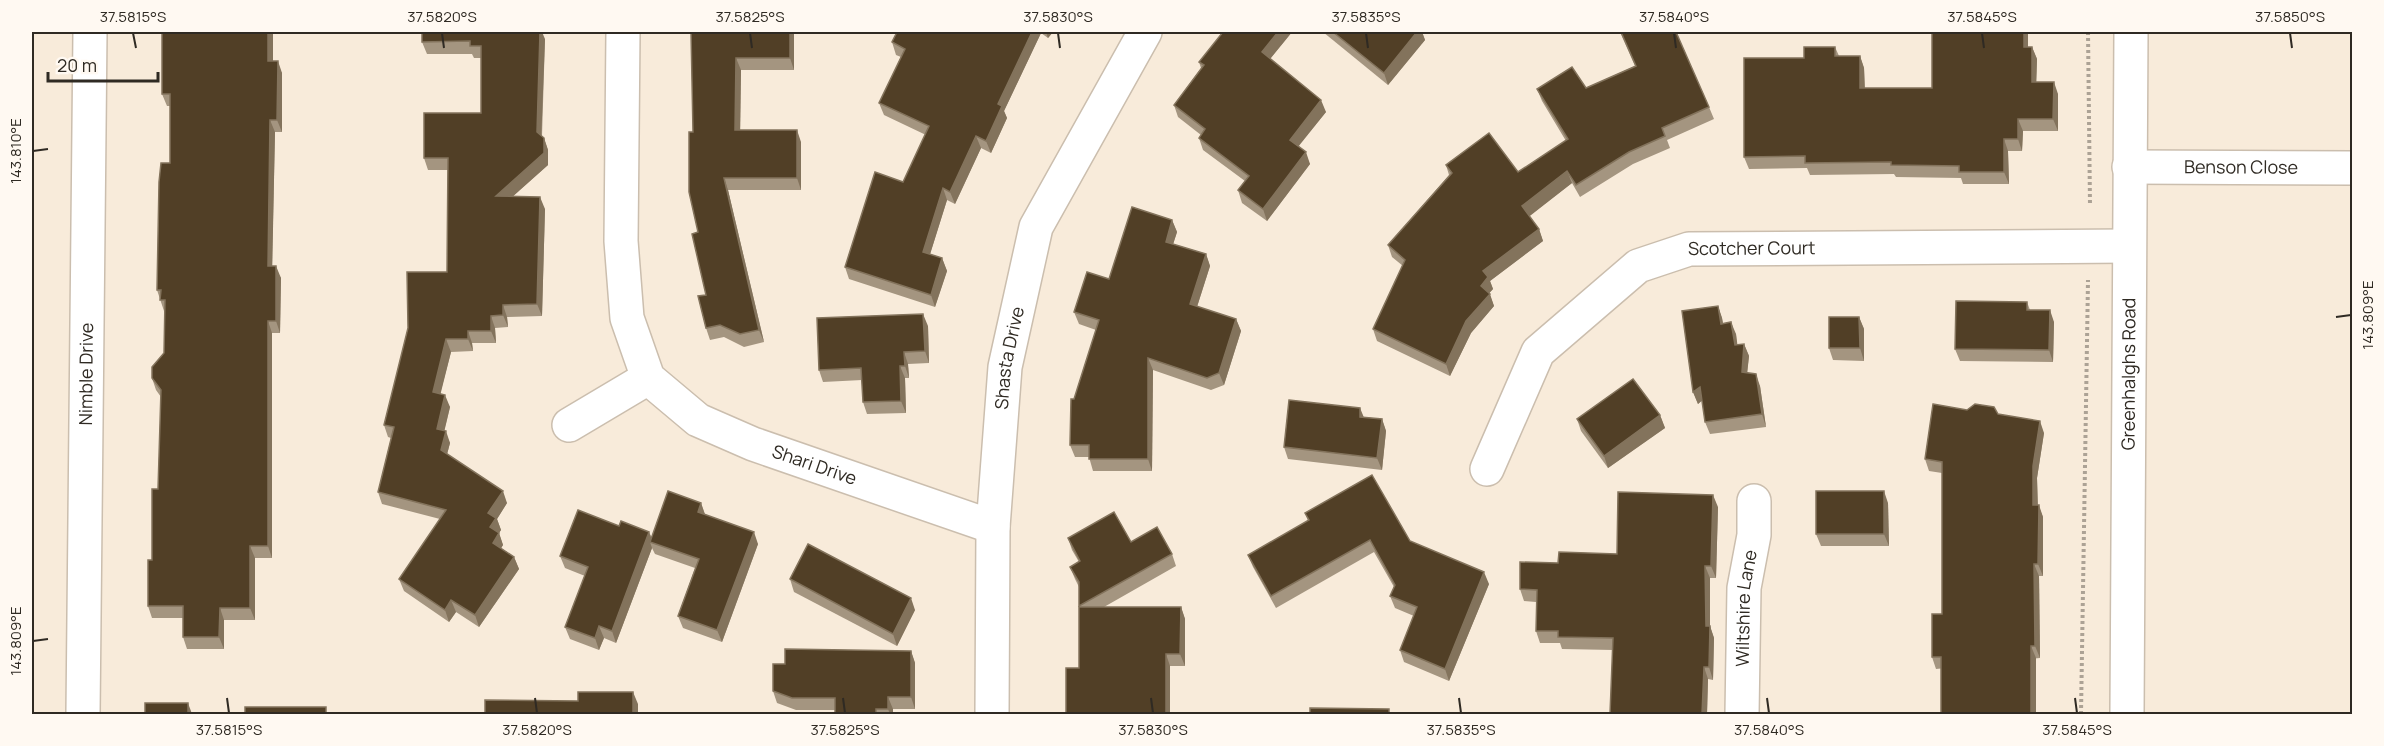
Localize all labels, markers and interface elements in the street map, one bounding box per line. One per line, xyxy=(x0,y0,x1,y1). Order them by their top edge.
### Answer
text: 37.5815°S xyxy=(100,6,166,27)
text: 37.5820°S xyxy=(407,6,477,27)
text: 37.5825°S xyxy=(715,6,785,27)
text: 37.5830°S xyxy=(1023,6,1093,27)
text: 37.5835°S xyxy=(1332,6,1400,27)
text: 37.5840°S xyxy=(1639,6,1709,27)
text: 37.5845°S xyxy=(1947,6,2017,27)
text: 37.5850°S xyxy=(2255,6,2325,27)
scale bar xyxy=(48,45,158,83)
text: 20 m xyxy=(57,53,97,77)
text: 143.810°E xyxy=(5,118,26,184)
street label: Benson Close xyxy=(2184,154,2298,179)
street label: Scotcher Court xyxy=(1688,235,1816,260)
text: 143.809°E xyxy=(2357,280,2378,350)
street label: Greenhalghs Road xyxy=(2116,298,2140,450)
street label: Shasta Drive xyxy=(989,304,1029,410)
street label: Nimble Drive xyxy=(73,322,98,426)
street label: Shari Drive xyxy=(769,438,860,490)
street label: Wiltshire Lane xyxy=(1730,548,1762,667)
text: 143.809°E xyxy=(5,606,26,676)
text: 37.5815°S xyxy=(196,719,262,740)
text: 37.5820°S xyxy=(502,719,572,740)
text: 37.5825°S xyxy=(810,719,880,740)
text: 37.5830°S xyxy=(1118,719,1188,740)
text: 37.5835°S xyxy=(1427,719,1495,740)
text: 37.5840°S xyxy=(1734,719,1804,740)
text: 37.5845°S xyxy=(2042,719,2112,740)

